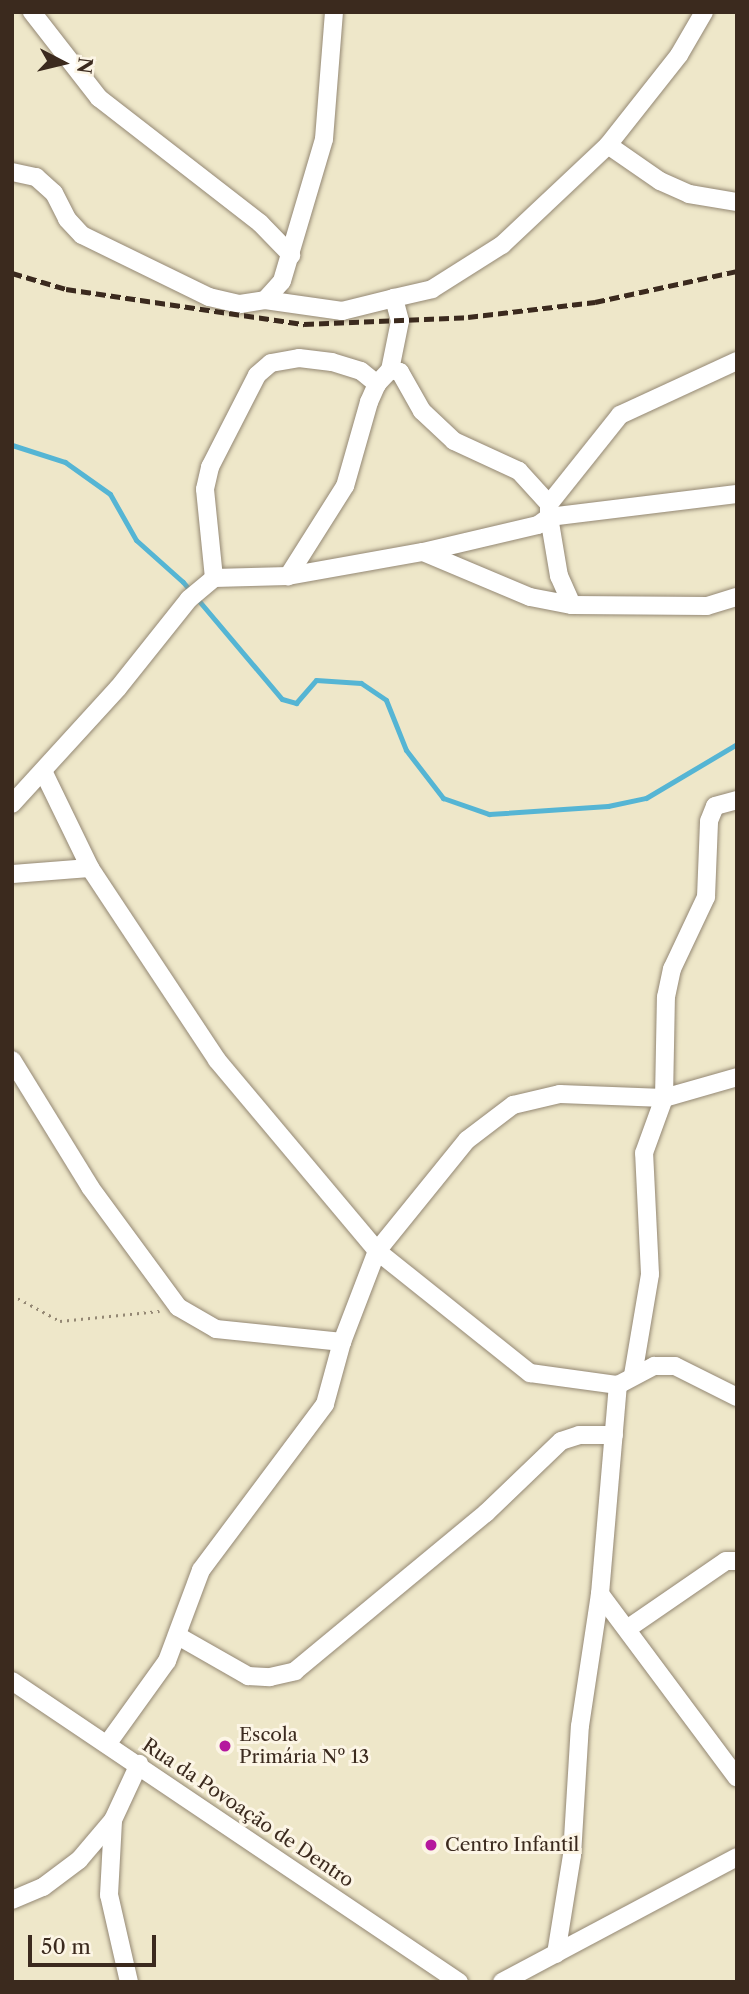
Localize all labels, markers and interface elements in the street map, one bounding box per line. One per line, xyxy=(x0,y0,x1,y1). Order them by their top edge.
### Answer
north arrow xyxy=(28,28,98,98)
text: N xyxy=(72,56,97,75)
place label: Escola Primária Nº 13 xyxy=(239,1724,369,1768)
street label: Rua da Povoação de Dentro xyxy=(138,1734,358,1892)
marker: Escola Primária Nº 13 xyxy=(217,1738,233,1754)
place label: Centro Infantil xyxy=(445,1834,579,1856)
marker: Centro Infantil xyxy=(423,1837,439,1853)
scale bar xyxy=(32,1920,159,1964)
text: 50 m xyxy=(41,1934,91,1959)

